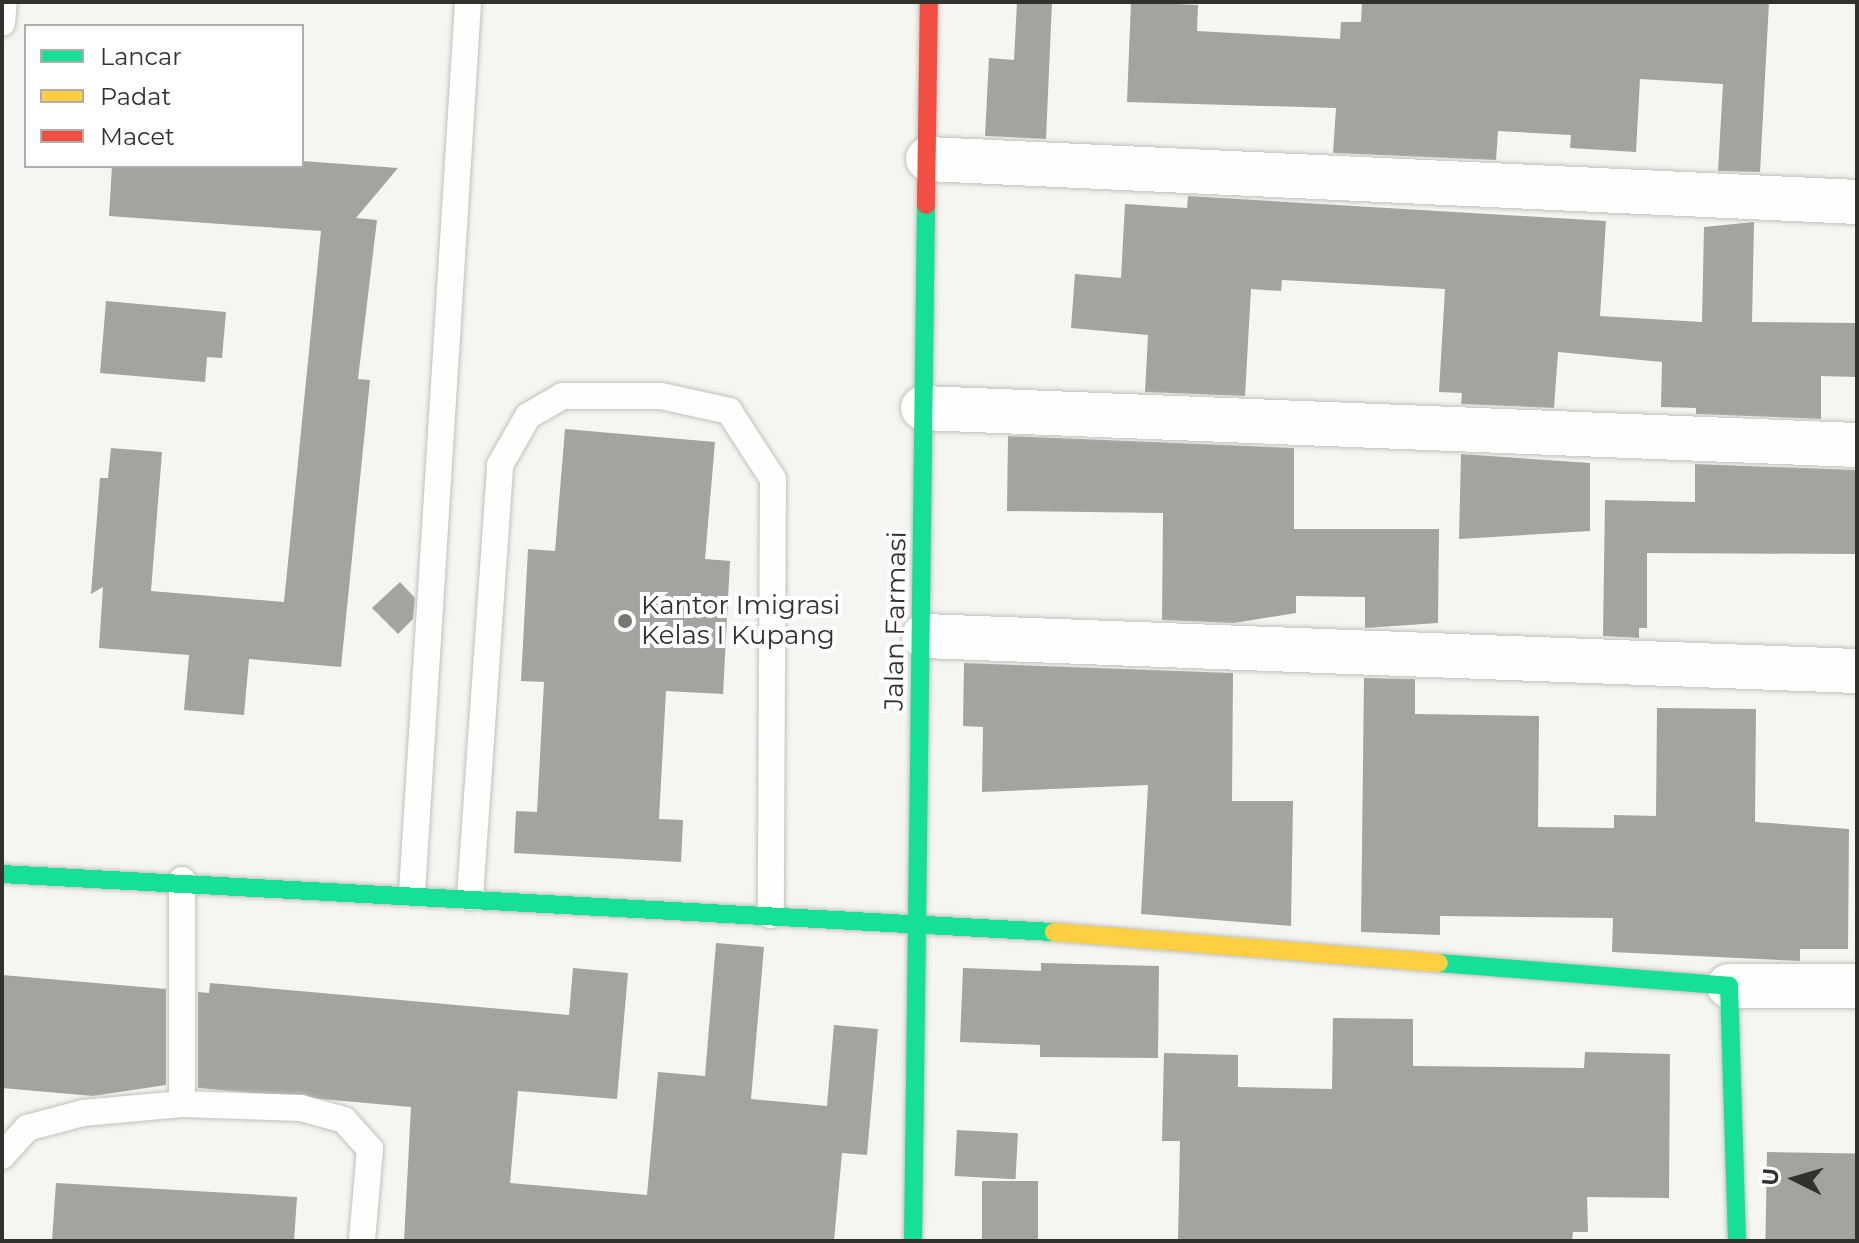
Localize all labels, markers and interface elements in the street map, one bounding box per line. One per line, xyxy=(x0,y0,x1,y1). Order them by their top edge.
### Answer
legend xyxy=(24,24,304,168)
text: Lancar xyxy=(100,42,182,71)
text: Padat xyxy=(100,82,171,111)
text: Macet xyxy=(100,122,175,151)
street label: Jalan Farmasi xyxy=(879,531,913,711)
place label: Kantor Imigrasi Kelas I Kupang xyxy=(641,590,840,652)
marker: Kantor Imigrasi Kelas I Kupang xyxy=(616,612,634,630)
north arrow xyxy=(1755,1139,1835,1219)
text: U xyxy=(1756,1167,1785,1187)

